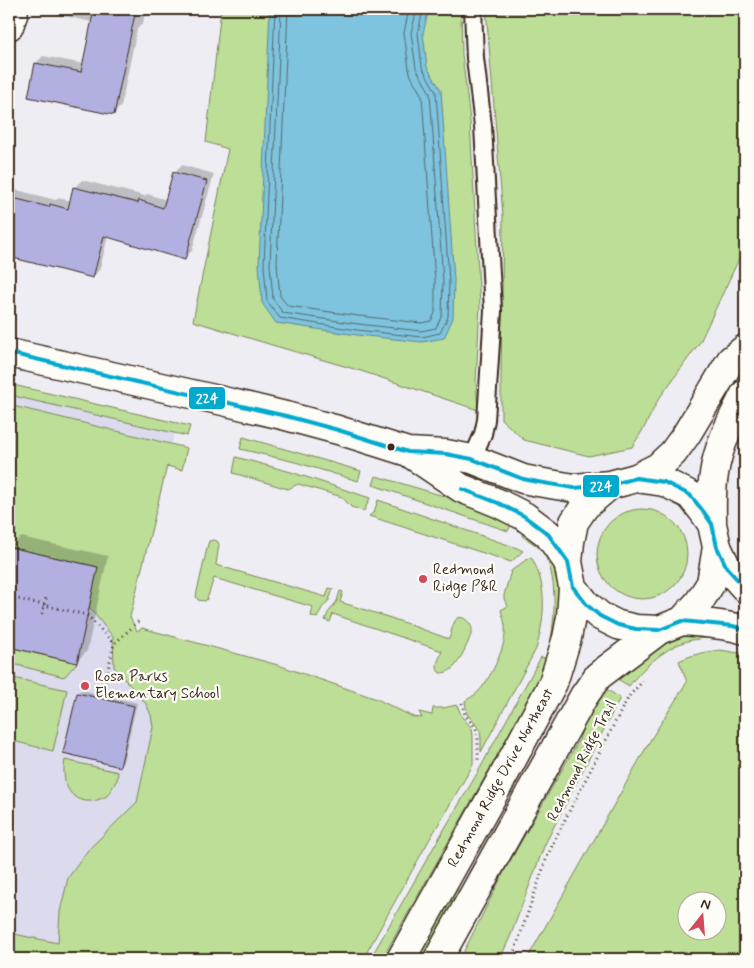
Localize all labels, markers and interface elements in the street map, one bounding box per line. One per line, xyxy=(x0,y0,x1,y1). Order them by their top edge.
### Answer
line badge: 224 xyxy=(188,386,226,410)
text: 224 xyxy=(196,390,219,408)
unlabelled marker xyxy=(386,442,396,452)
line badge: 224 xyxy=(582,474,620,498)
text: 224 xyxy=(590,478,613,496)
place label: Redmond Ridge P&R xyxy=(433,560,498,598)
marker: Redmond Ridge P&R xyxy=(417,573,429,585)
place label: Rosa Parks Elementary School xyxy=(95,667,220,704)
marker: Rosa Parks Elementary School xyxy=(79,680,91,692)
street label: Redmond Ridge Drive Northeast xyxy=(443,684,560,872)
street label: Redmond Ridge Trail xyxy=(543,697,622,825)
north arrow xyxy=(676,890,726,940)
text: N xyxy=(698,895,713,914)

